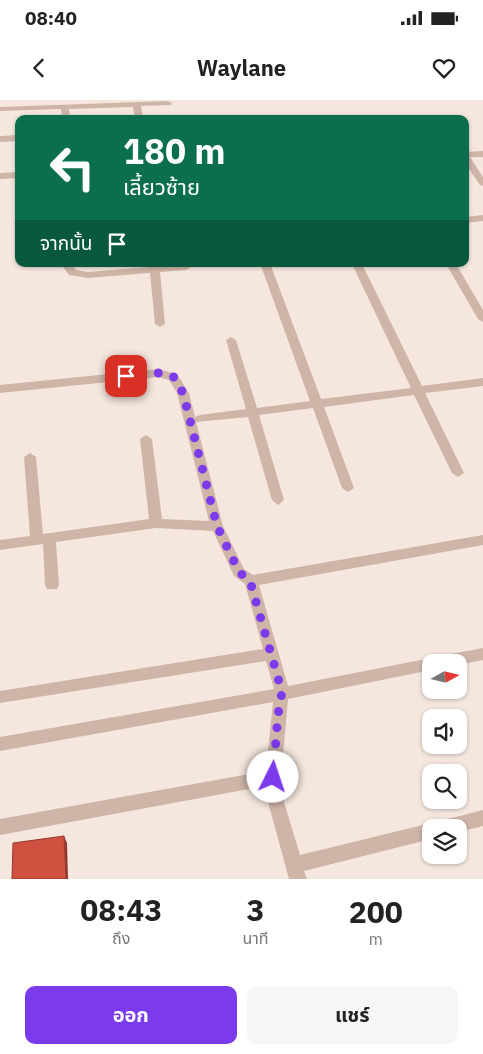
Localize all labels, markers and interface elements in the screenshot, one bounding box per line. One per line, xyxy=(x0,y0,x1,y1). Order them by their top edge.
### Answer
text: 08:40 xyxy=(25,6,77,30)
text: Waylane xyxy=(197,53,286,82)
icon: back xyxy=(25,54,53,82)
icon: heart xyxy=(430,54,458,82)
text: 180 m xyxy=(123,128,226,174)
icon: left xyxy=(40,135,105,200)
text: เลี้ยวซ้าย xyxy=(123,172,200,201)
icon: arrive xyxy=(103,230,131,258)
text: จากนั้น xyxy=(40,231,93,255)
pin xyxy=(105,355,147,397)
icon: arrive xyxy=(112,362,140,390)
north arrow xyxy=(422,654,468,699)
map controls xyxy=(422,654,467,864)
button: sound xyxy=(422,709,467,754)
position arrow xyxy=(246,750,298,802)
button: search xyxy=(422,764,467,809)
button: layers xyxy=(422,819,467,864)
text: 08:43 xyxy=(80,890,162,929)
text: 3 xyxy=(246,890,264,929)
text: 200 xyxy=(349,892,403,931)
text: ถึง xyxy=(112,928,130,948)
text: นาที xyxy=(242,928,268,948)
text: m xyxy=(369,929,383,949)
button: ออก xyxy=(25,986,237,1044)
button: แชร์ xyxy=(247,986,458,1044)

